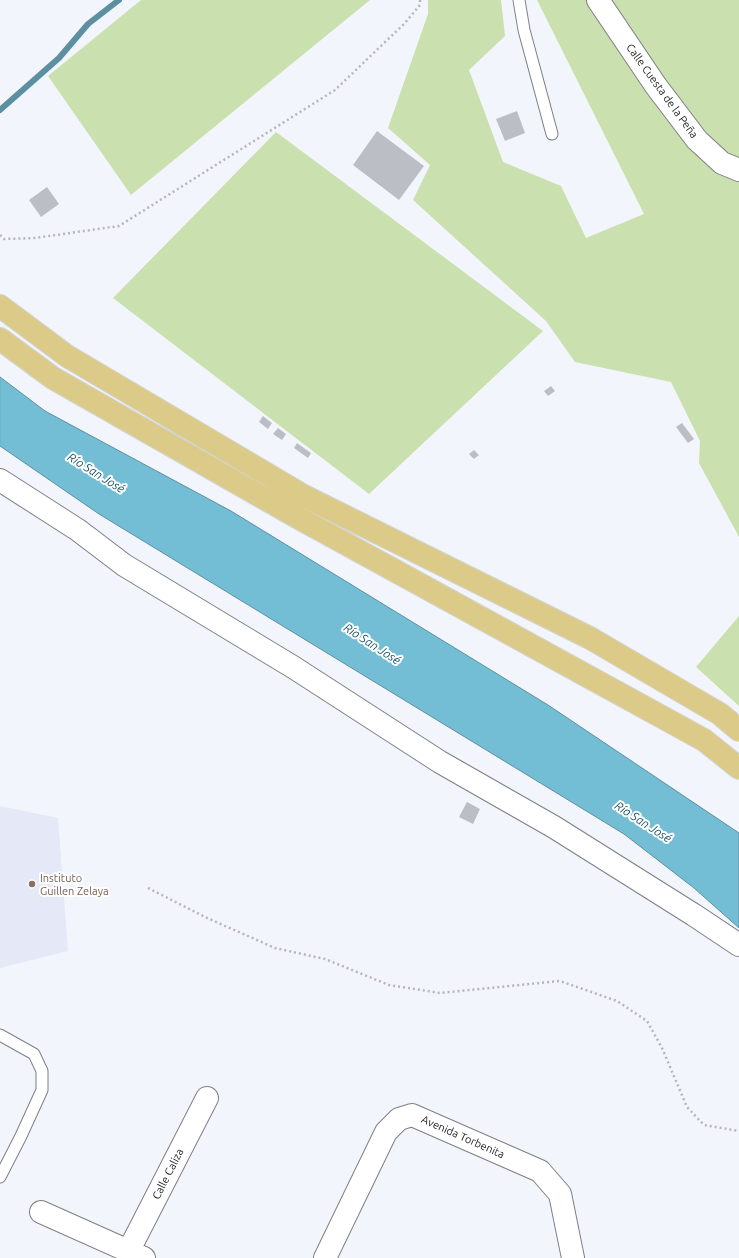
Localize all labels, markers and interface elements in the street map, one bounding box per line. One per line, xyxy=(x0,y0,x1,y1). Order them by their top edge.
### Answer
street label: Calle Cuesta de la Peña xyxy=(623,41,701,141)
water label: Río San José xyxy=(65,450,127,496)
water label: Río San José xyxy=(341,620,403,668)
water label: Río San José xyxy=(612,798,674,846)
place label: Instituto Guillen Zelaya xyxy=(40,871,109,897)
marker: Instituto Guillen Zelaya xyxy=(27,879,37,889)
street label: Avenida Torbenita xyxy=(419,1113,507,1161)
street label: Calle Caliza xyxy=(150,1146,186,1202)

